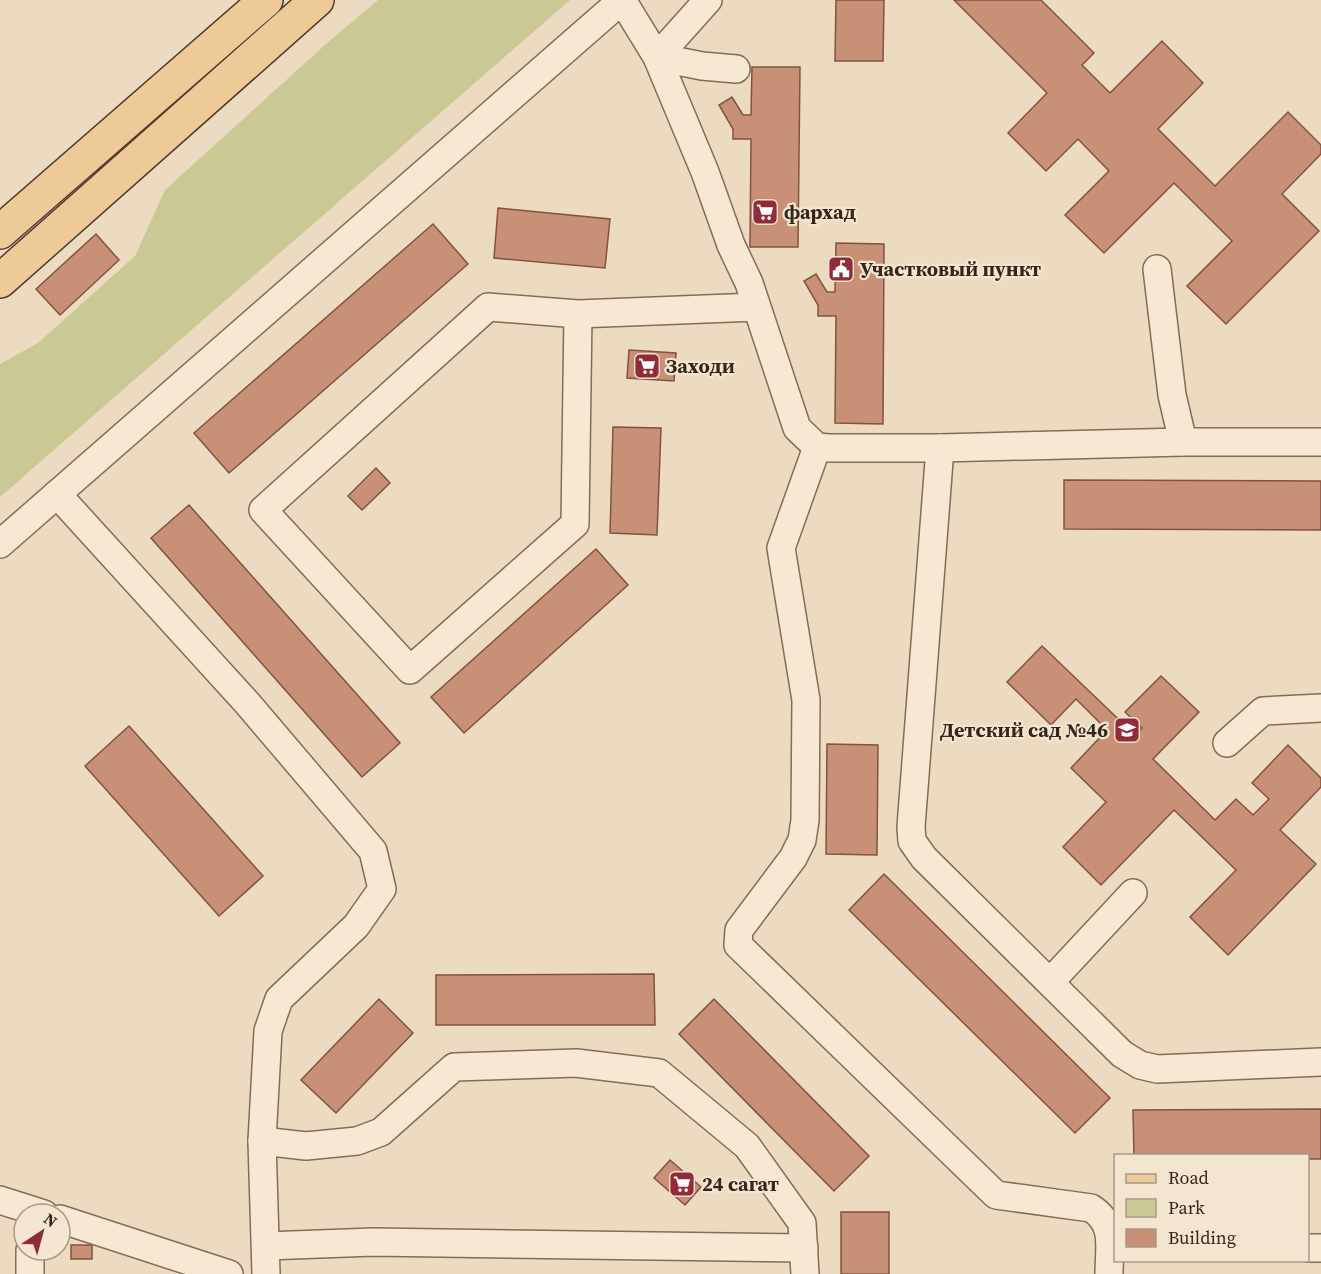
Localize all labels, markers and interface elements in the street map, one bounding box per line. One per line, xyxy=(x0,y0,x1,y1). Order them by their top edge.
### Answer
supermarket icon: фархад xyxy=(750,197,780,227)
place label: фархад xyxy=(784,198,856,226)
public building icon: Участковый пункт xyxy=(826,254,856,284)
place label: Участковый пункт xyxy=(860,255,1041,283)
supermarket icon: Заходи xyxy=(632,351,662,381)
place label: Заходи xyxy=(666,352,735,380)
school or university icon: Детский сад №46 xyxy=(1112,715,1142,745)
place label: Детский сад №46 xyxy=(940,716,1108,744)
legend xyxy=(1114,1154,1309,1262)
text: Road xyxy=(1168,1165,1209,1190)
supermarket icon: 24 сагат xyxy=(667,1169,697,1199)
place label: 24 сагат xyxy=(702,1170,779,1198)
text: Park xyxy=(1168,1195,1205,1220)
north arrow xyxy=(12,1202,72,1262)
text: N xyxy=(40,1208,62,1232)
text: Building xyxy=(1168,1225,1236,1250)

